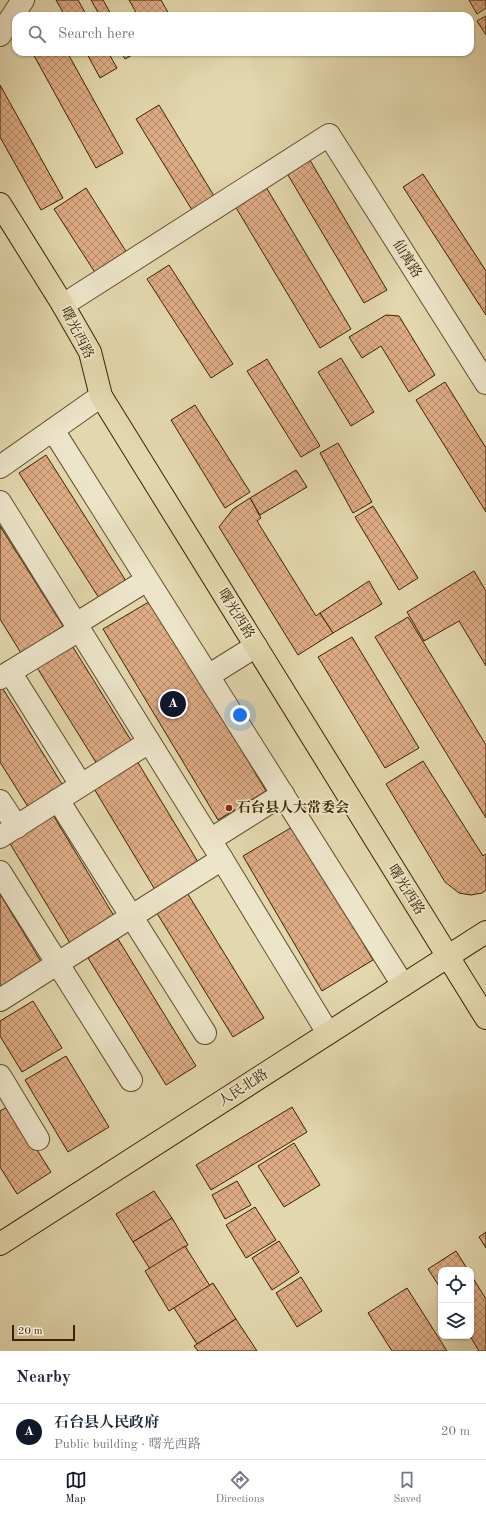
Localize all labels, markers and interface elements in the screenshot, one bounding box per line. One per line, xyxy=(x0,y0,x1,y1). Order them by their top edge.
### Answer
search box xyxy=(12,12,474,56)
icon: search xyxy=(26,23,48,45)
text: Search here xyxy=(58,27,135,42)
street label: 仙寓路 xyxy=(390,237,425,281)
street label: 曙光西路 xyxy=(58,304,97,361)
street label: 曙光西路 xyxy=(215,586,258,641)
pin: A xyxy=(160,689,186,719)
your location xyxy=(230,705,250,725)
place label: 石台县人大常委会 xyxy=(237,800,349,815)
marker: 石台县人大常委会 xyxy=(224,803,234,813)
street label: 曙光西路 xyxy=(385,862,428,917)
street label: 人民北路 xyxy=(215,1066,270,1109)
map controls xyxy=(438,1267,474,1339)
button: locate xyxy=(438,1267,474,1303)
button: layers xyxy=(438,1303,474,1339)
scale bar xyxy=(12,1323,75,1342)
text: 20 m xyxy=(18,1326,43,1337)
text: Nearby xyxy=(16,1369,71,1386)
text: 石台县人民政府 xyxy=(54,1416,159,1431)
text: A xyxy=(24,1425,34,1438)
text: 20 m xyxy=(441,1425,470,1438)
text: Public building · 曙光西路 xyxy=(54,1438,201,1451)
tab: Map xyxy=(65,1469,87,1507)
tab: Directions xyxy=(216,1469,264,1507)
tab: Saved xyxy=(393,1469,421,1507)

